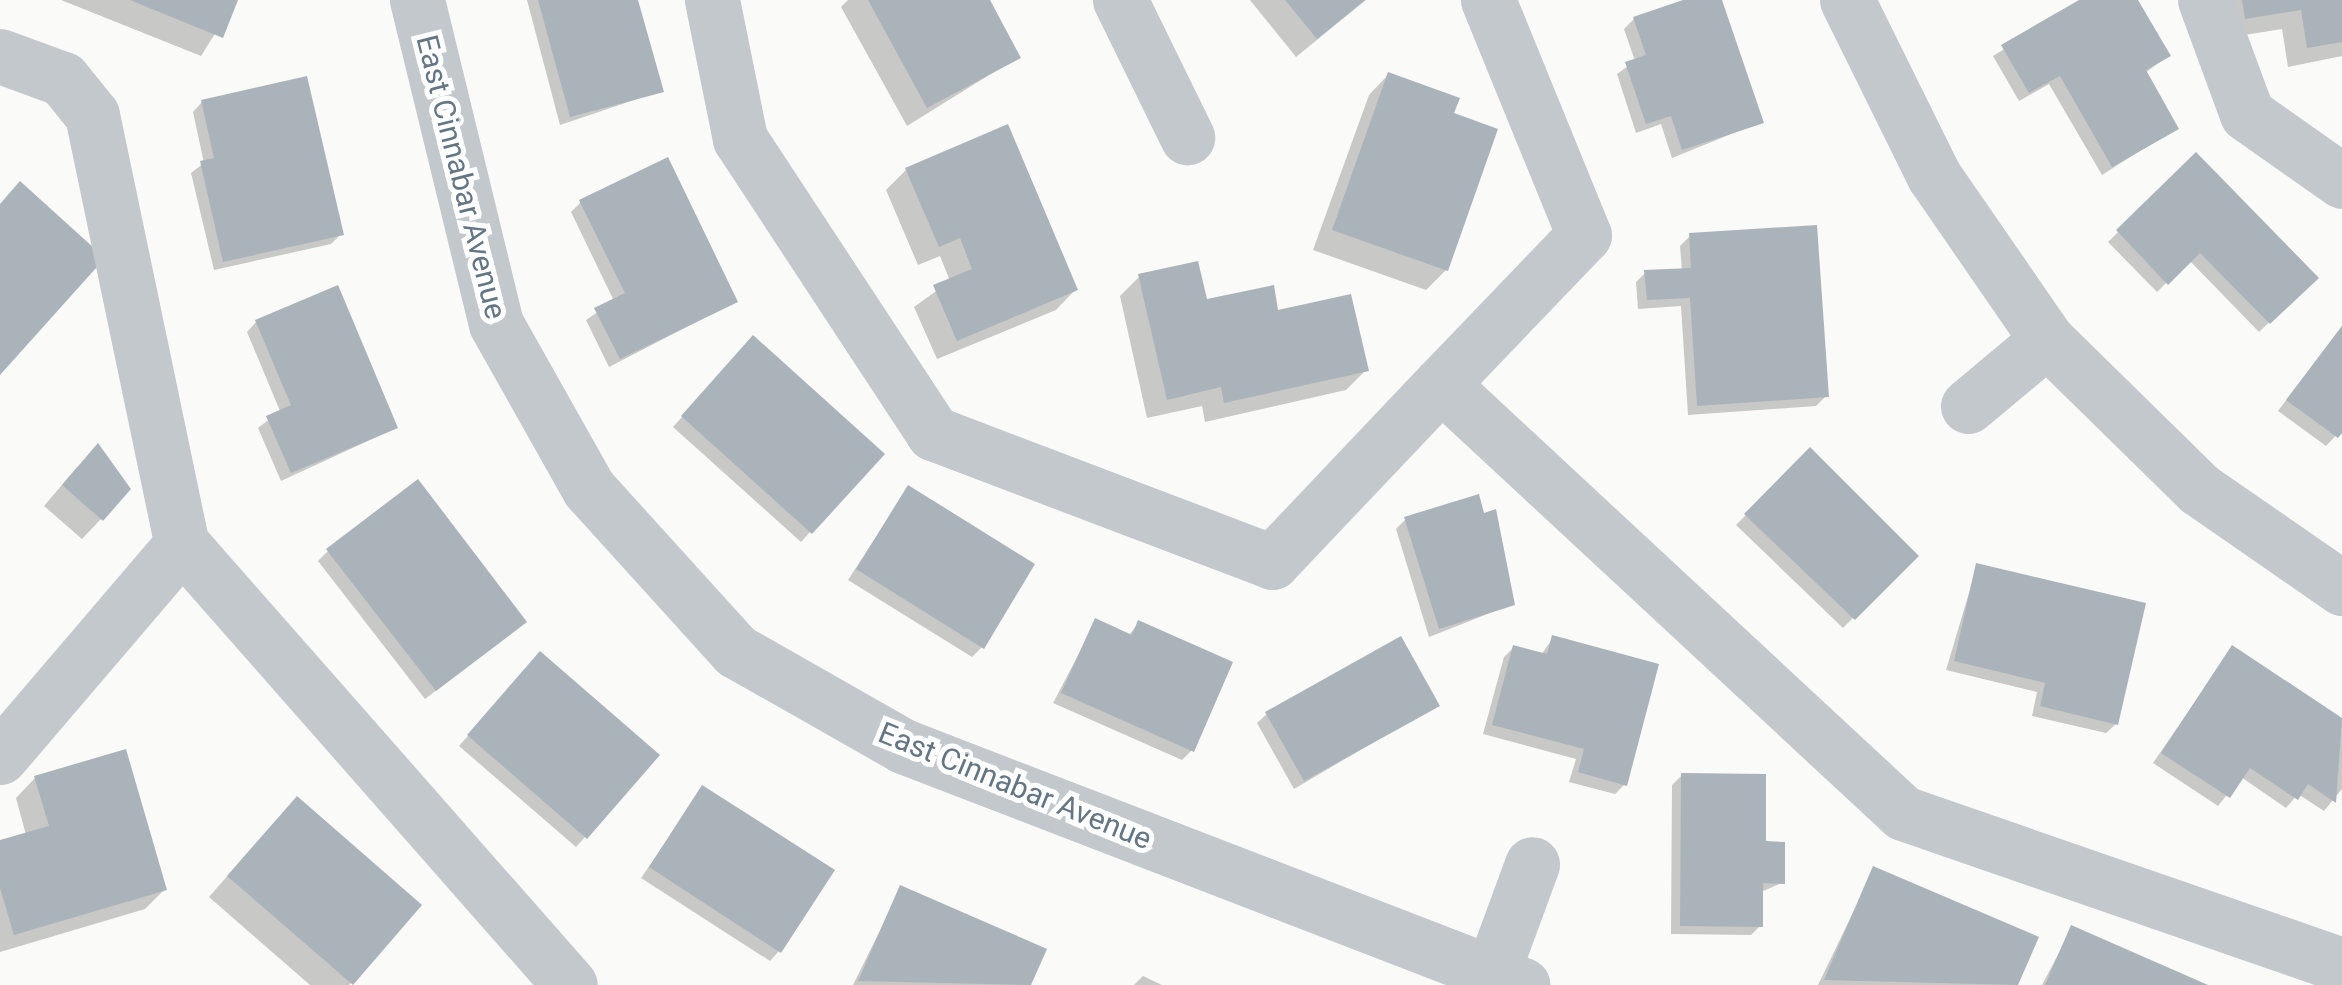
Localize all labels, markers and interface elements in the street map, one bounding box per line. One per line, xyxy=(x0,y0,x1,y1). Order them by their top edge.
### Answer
street label: East Cinnabar Avenue xyxy=(408,31,514,323)
street label: East Cinnabar Avenue xyxy=(873,715,1157,857)

